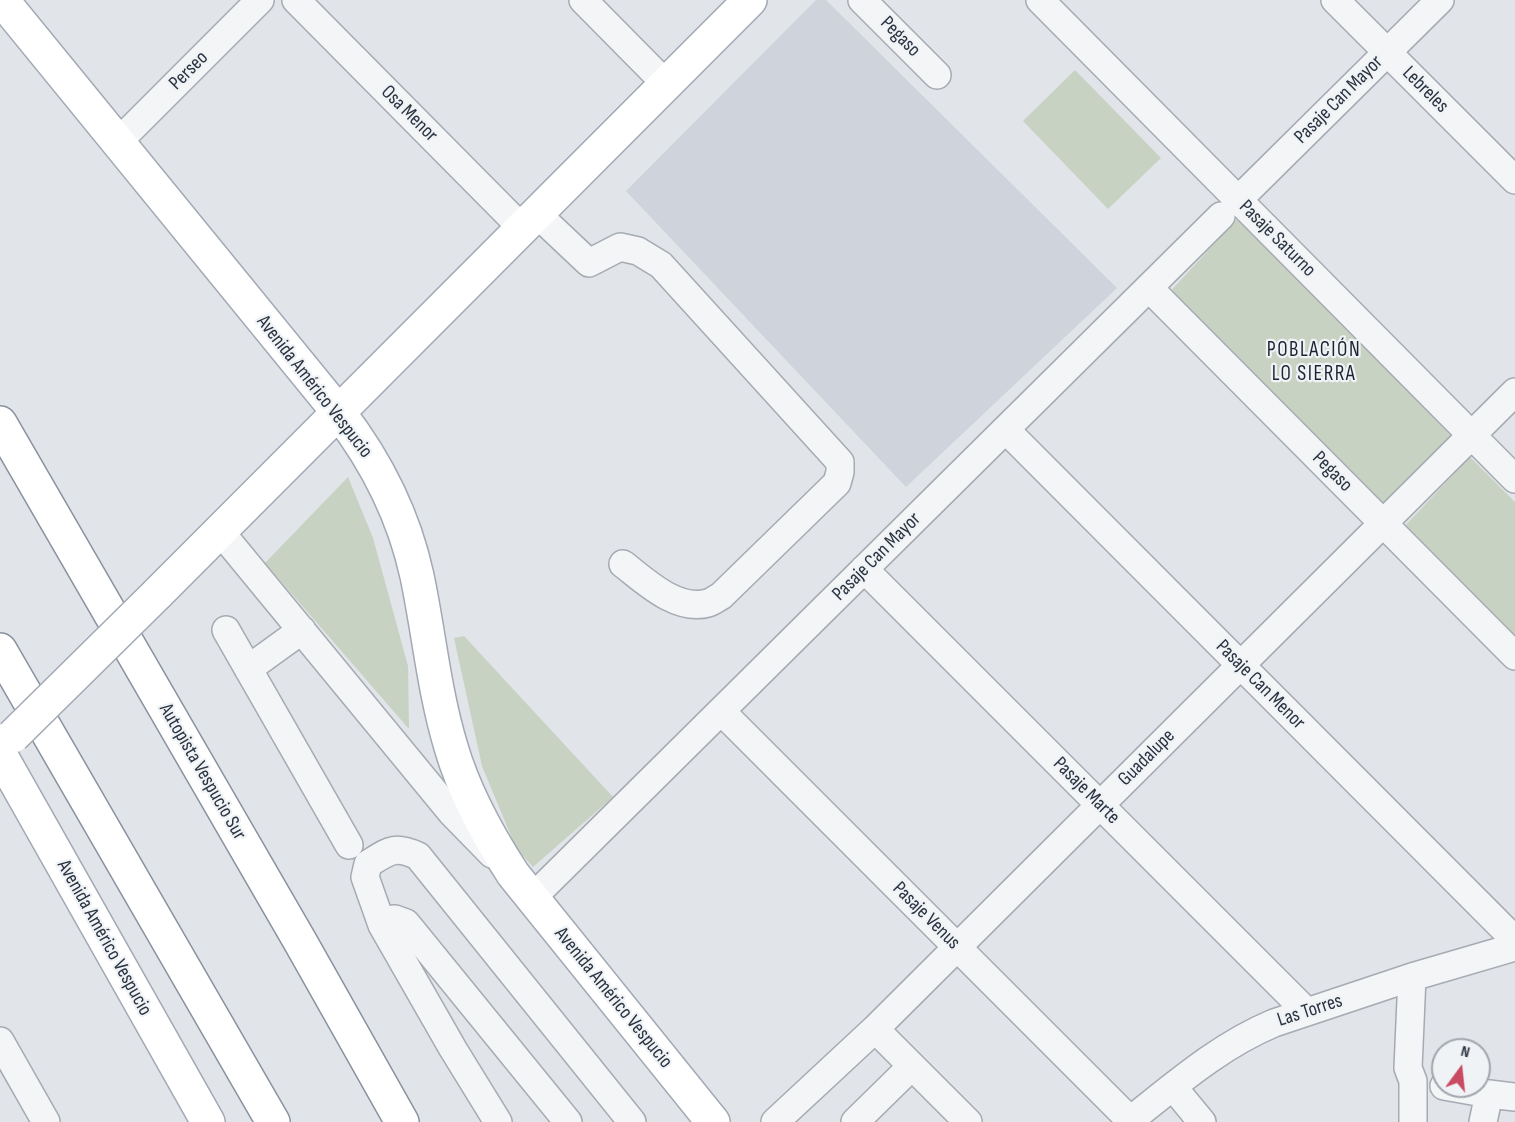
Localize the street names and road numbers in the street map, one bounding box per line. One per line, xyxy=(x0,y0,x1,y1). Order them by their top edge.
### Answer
street label: Pegaso xyxy=(875,12,925,62)
street label: Perseo xyxy=(164,46,214,96)
street label: Pasaje Can Mayor xyxy=(1290,51,1388,149)
street label: Lebreles xyxy=(1397,62,1453,118)
street label: Osa Menor xyxy=(376,81,442,147)
street label: Pasaje Saturno xyxy=(1234,196,1320,282)
street label: Avenida Américo Vespucio xyxy=(251,311,377,463)
street label: Pegaso xyxy=(1307,447,1357,497)
street label: Pasaje Can Mayor xyxy=(828,508,926,606)
street label: Pasaje Can Menor xyxy=(1210,635,1310,735)
street label: Autopista Vespucio Sur xyxy=(153,700,251,844)
street label: Guadalupe xyxy=(1114,725,1180,791)
street label: Pasaje Marte xyxy=(1047,752,1125,830)
street label: Avenida Américo Vespucio xyxy=(51,856,157,1020)
street label: Pasaje Venus xyxy=(887,877,965,955)
street label: Avenida Américo Vespucio xyxy=(549,923,677,1073)
street label: Las Torres xyxy=(1274,989,1346,1033)

